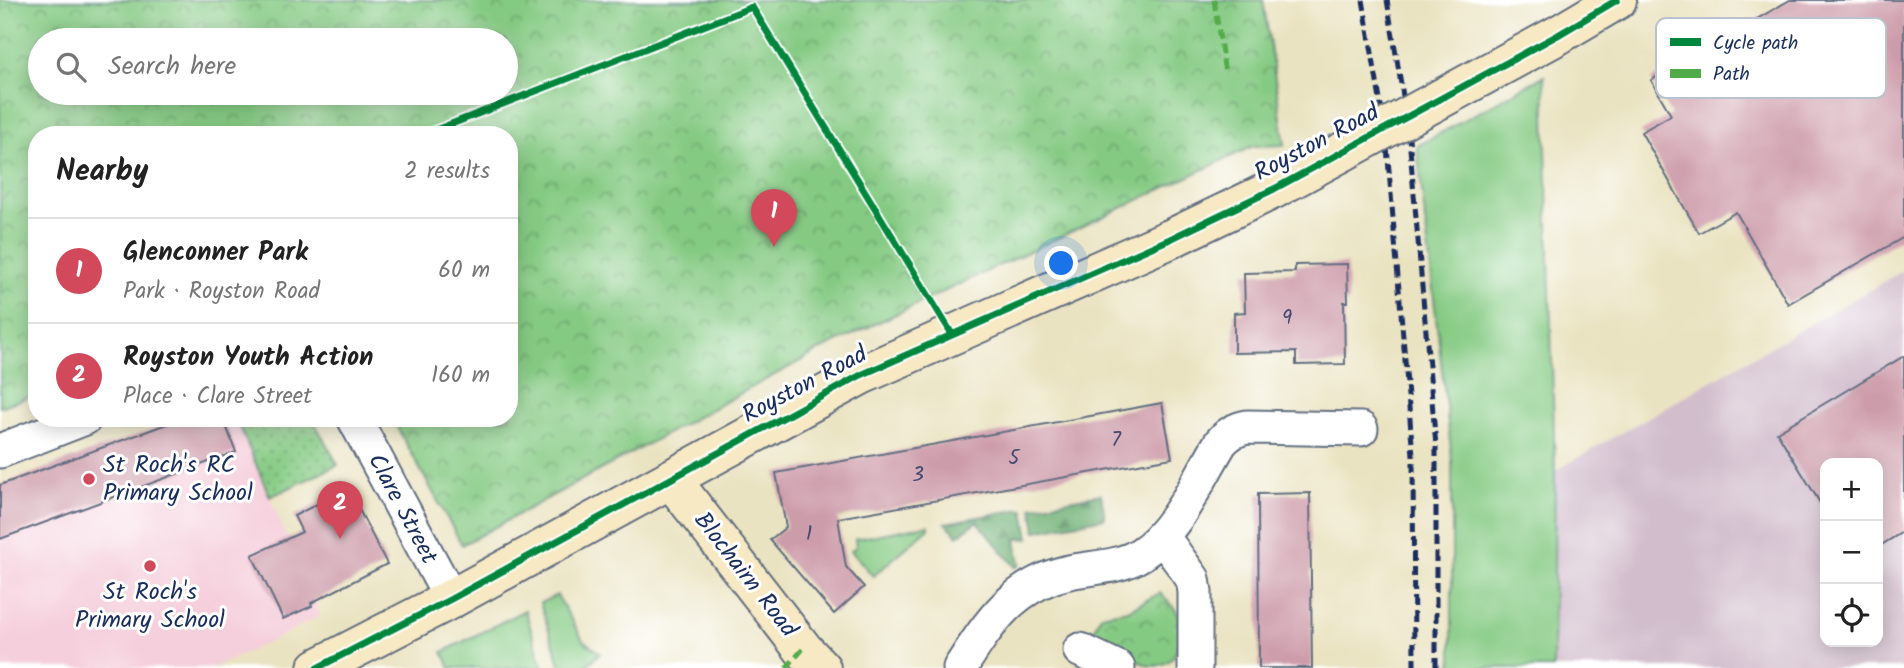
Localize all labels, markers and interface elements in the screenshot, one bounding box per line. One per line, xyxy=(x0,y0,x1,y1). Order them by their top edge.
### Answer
legend xyxy=(1656,18,1886,98)
search box xyxy=(28,28,518,105)
text: Cycle path xyxy=(1713,29,1798,59)
text: Search here xyxy=(108,46,236,88)
icon: search xyxy=(52,48,90,86)
text: Path xyxy=(1713,60,1750,90)
street label: Royston Road xyxy=(1247,93,1388,192)
text: Nearby xyxy=(56,148,148,196)
text: 2 results xyxy=(404,154,490,190)
pin: 1 xyxy=(751,189,797,247)
text: Glenconner Park xyxy=(123,232,308,274)
your location xyxy=(1044,246,1078,280)
text: 1 xyxy=(76,253,82,289)
text: 60 m xyxy=(438,253,490,289)
text: Park · Royston Road xyxy=(123,274,320,310)
house number: 9 xyxy=(1282,302,1292,335)
street label: Royston Road xyxy=(735,335,876,434)
text: Royston Youth Action xyxy=(123,337,373,379)
text: 2 xyxy=(72,358,86,394)
text: 160 m xyxy=(431,358,490,394)
text: Place · Clare Street xyxy=(123,379,312,415)
house number: 7 xyxy=(1111,424,1122,457)
house number: 5 xyxy=(1008,442,1021,475)
place label: St Roch's RC Primary School xyxy=(103,446,253,513)
street label: Clare Street xyxy=(356,447,448,572)
map controls xyxy=(1820,458,1883,647)
button: + xyxy=(1820,458,1883,521)
house number: 3 xyxy=(912,459,924,492)
marker: St Roch's RC Primary School xyxy=(81,471,97,487)
pin: 2 xyxy=(317,481,363,539)
street label: Blochairn Road xyxy=(683,503,807,647)
house number: 1 xyxy=(806,518,812,551)
button: − xyxy=(1820,521,1883,584)
marker: St Roch's Primary School xyxy=(142,558,158,574)
place label: St Roch's Primary School xyxy=(75,573,225,640)
button: locate xyxy=(1820,584,1883,647)

